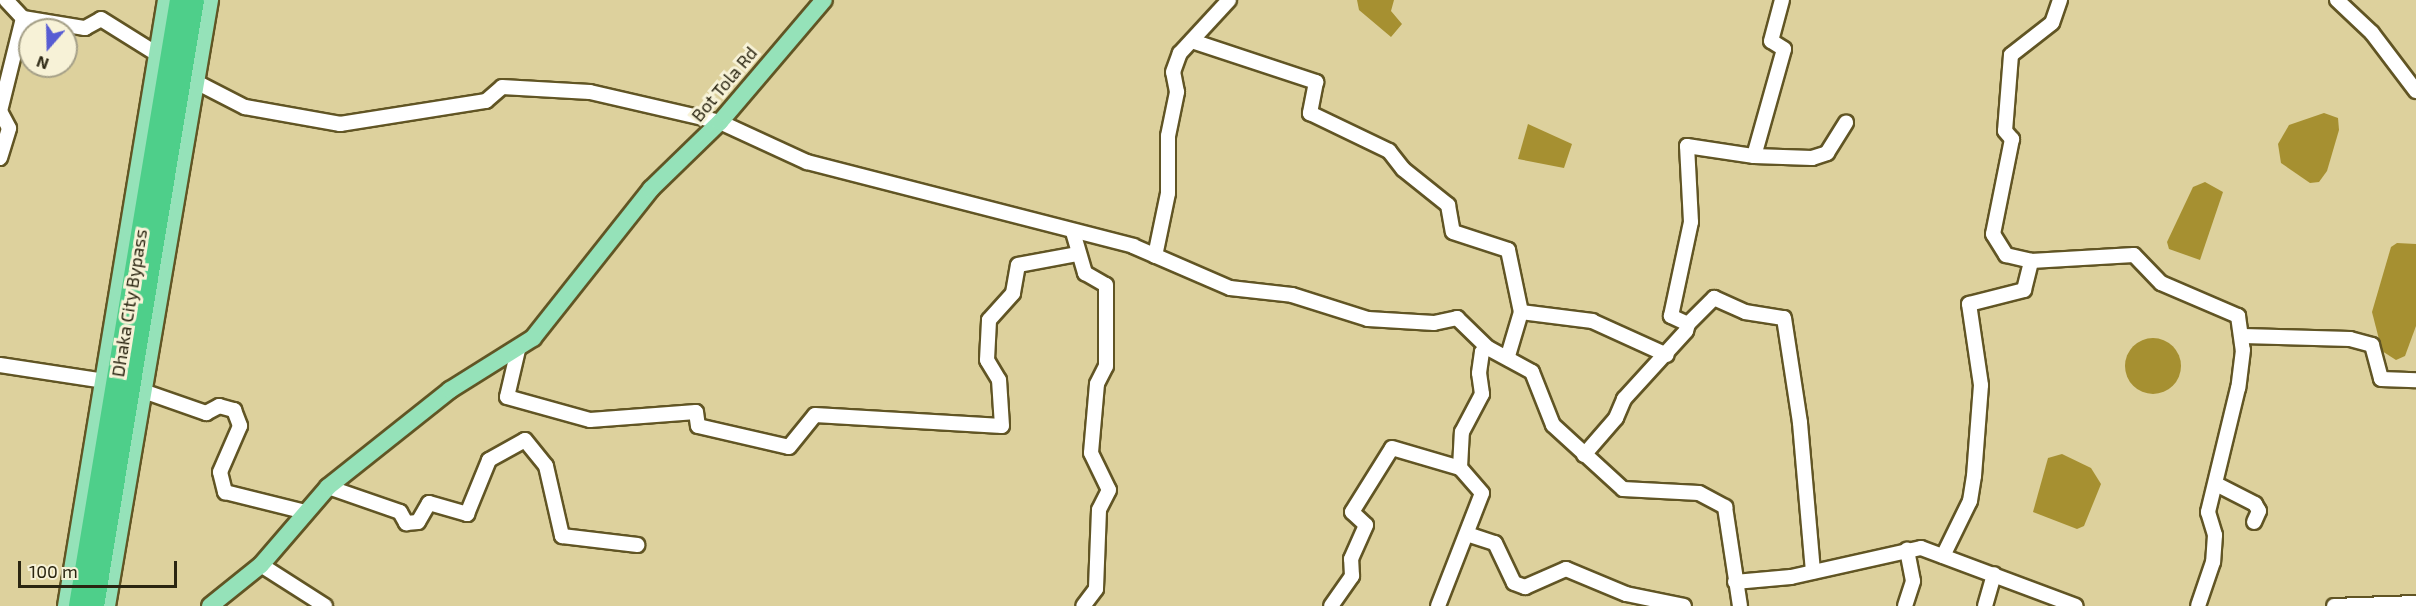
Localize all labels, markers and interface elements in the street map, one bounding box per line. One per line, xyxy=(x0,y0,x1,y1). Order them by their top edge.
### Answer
north arrow xyxy=(18,18,78,78)
street label: Bot Tola Rd xyxy=(686,42,762,126)
text: N xyxy=(34,53,51,74)
street label: Dhaka City Bypass xyxy=(107,227,151,379)
scale bar xyxy=(21,549,180,587)
text: 100 m xyxy=(29,560,78,582)

